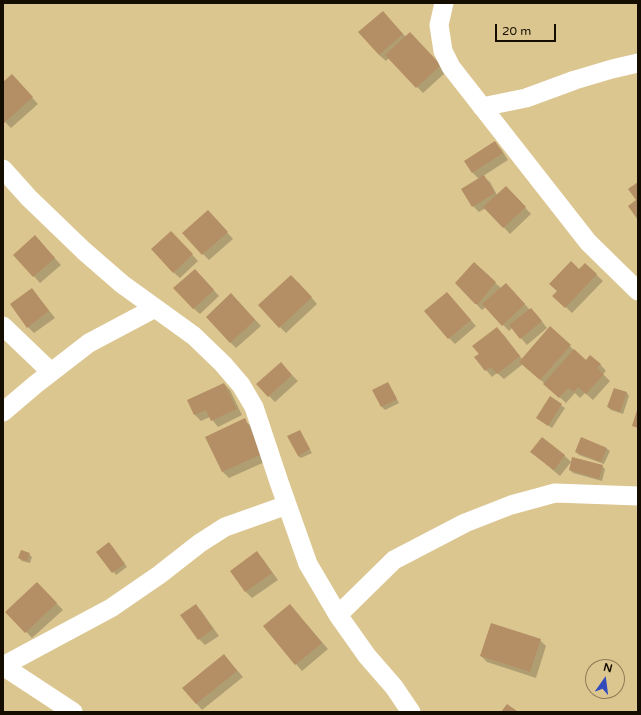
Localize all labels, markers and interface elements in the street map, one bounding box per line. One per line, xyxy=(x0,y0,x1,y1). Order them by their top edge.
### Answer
scale bar xyxy=(497,16,558,42)
text: 20 m xyxy=(502,24,531,38)
north arrow xyxy=(585,659,625,699)
text: N xyxy=(602,660,614,675)

